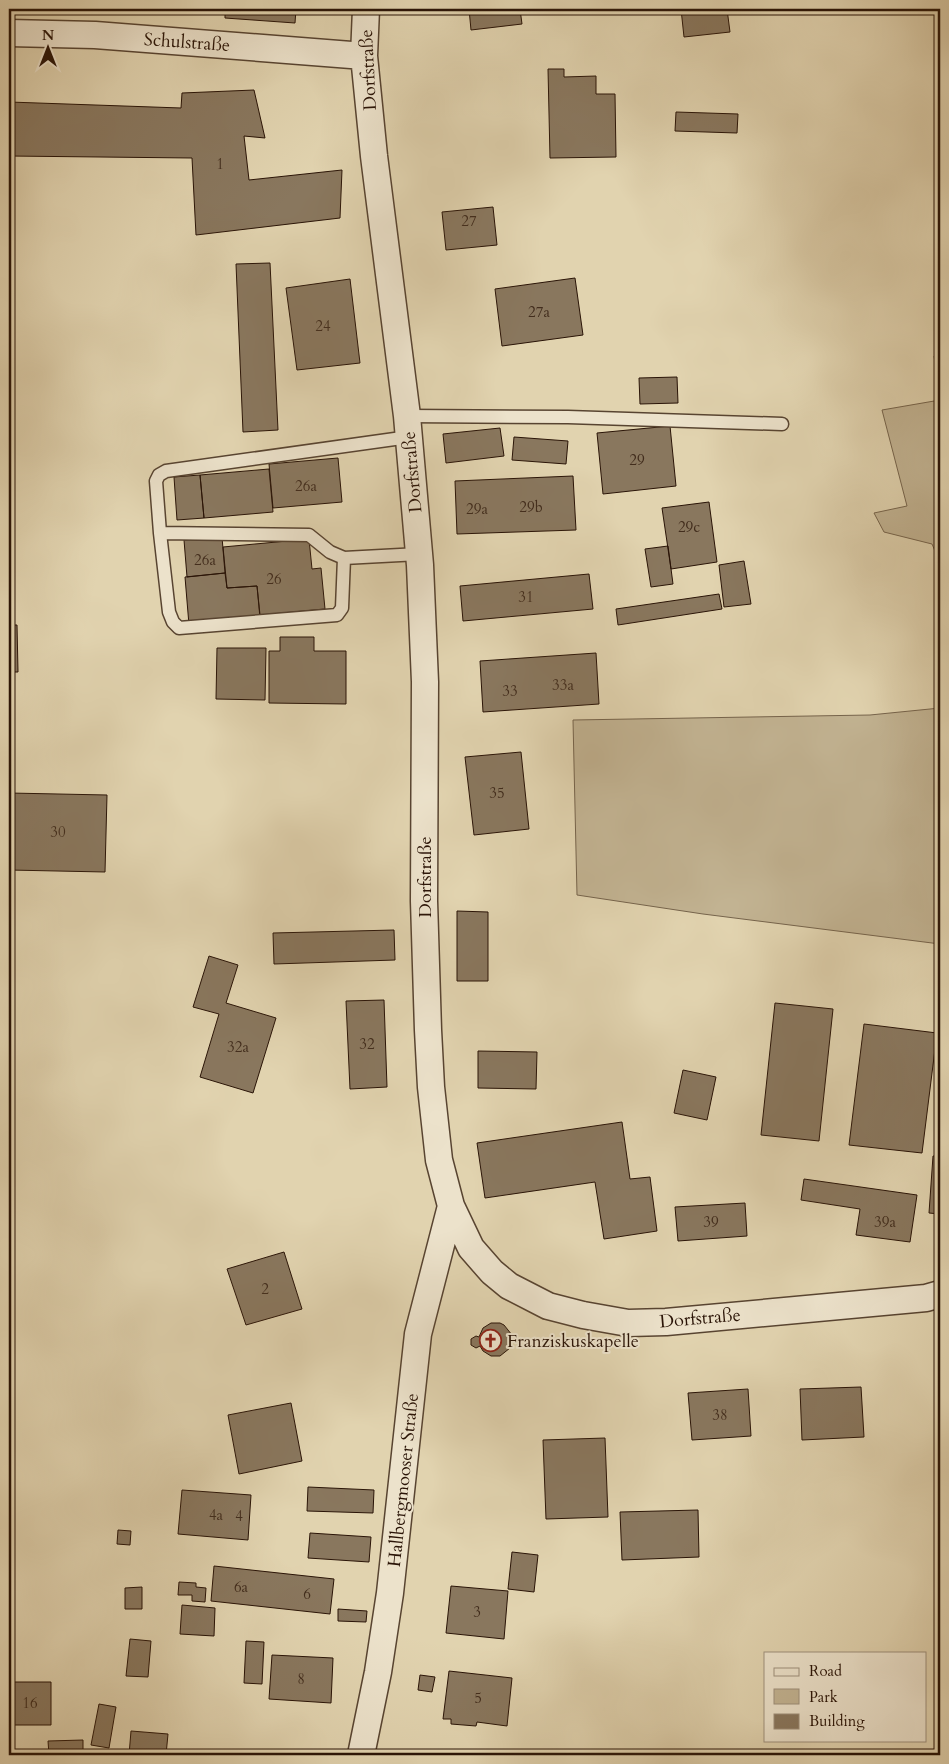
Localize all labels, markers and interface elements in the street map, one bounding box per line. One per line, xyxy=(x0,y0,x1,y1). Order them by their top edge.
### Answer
north arrow xyxy=(22,22,72,72)
text: N xyxy=(42,26,54,45)
street label: Schulstraße xyxy=(143,27,231,58)
street label: Dorfstraße xyxy=(354,29,383,111)
house number: 1 xyxy=(216,154,224,174)
house number: 27 xyxy=(461,211,477,231)
house number: 27a xyxy=(528,302,550,322)
house number: 24 xyxy=(315,316,331,336)
street label: Dorfstraße xyxy=(397,430,428,514)
house number: 29 xyxy=(629,450,645,470)
house number: 26a xyxy=(295,476,317,496)
house number: 29b xyxy=(519,497,543,517)
house number: 29a xyxy=(466,499,488,519)
house number: 29c xyxy=(678,517,700,537)
house number: 26a xyxy=(194,550,216,570)
house number: 26 xyxy=(266,569,282,589)
house number: 31 xyxy=(518,587,534,607)
house number: 33a xyxy=(552,675,574,695)
house number: 33 xyxy=(502,681,518,701)
house number: 35 xyxy=(489,783,505,803)
house number: 30 xyxy=(50,822,66,842)
street label: Dorfstraße xyxy=(413,836,438,918)
house number: 32 xyxy=(359,1034,375,1054)
house number: 32a xyxy=(227,1037,249,1057)
house number: 39 xyxy=(703,1212,719,1232)
house number: 39a xyxy=(874,1212,896,1232)
house number: 2 xyxy=(261,1279,269,1299)
street label: Dorfstraße xyxy=(658,1303,742,1334)
church icon: Franziskuskapelle xyxy=(479,1329,503,1353)
place label: Franziskuskapelle xyxy=(507,1329,639,1354)
street label: Hallbergmooser Straße xyxy=(382,1392,425,1568)
house number: 38 xyxy=(712,1405,728,1425)
house number: 4a xyxy=(209,1505,224,1525)
house number: 4 xyxy=(235,1506,243,1526)
house number: 6a xyxy=(234,1577,249,1597)
house number: 6 xyxy=(303,1584,311,1604)
house number: 3 xyxy=(473,1602,481,1622)
legend xyxy=(764,1652,926,1742)
text: Road xyxy=(809,1661,842,1681)
house number: 8 xyxy=(297,1669,305,1689)
text: Park xyxy=(809,1687,838,1707)
house number: 5 xyxy=(474,1688,482,1708)
house number: 16 xyxy=(22,1693,38,1713)
text: Building xyxy=(809,1711,865,1731)

